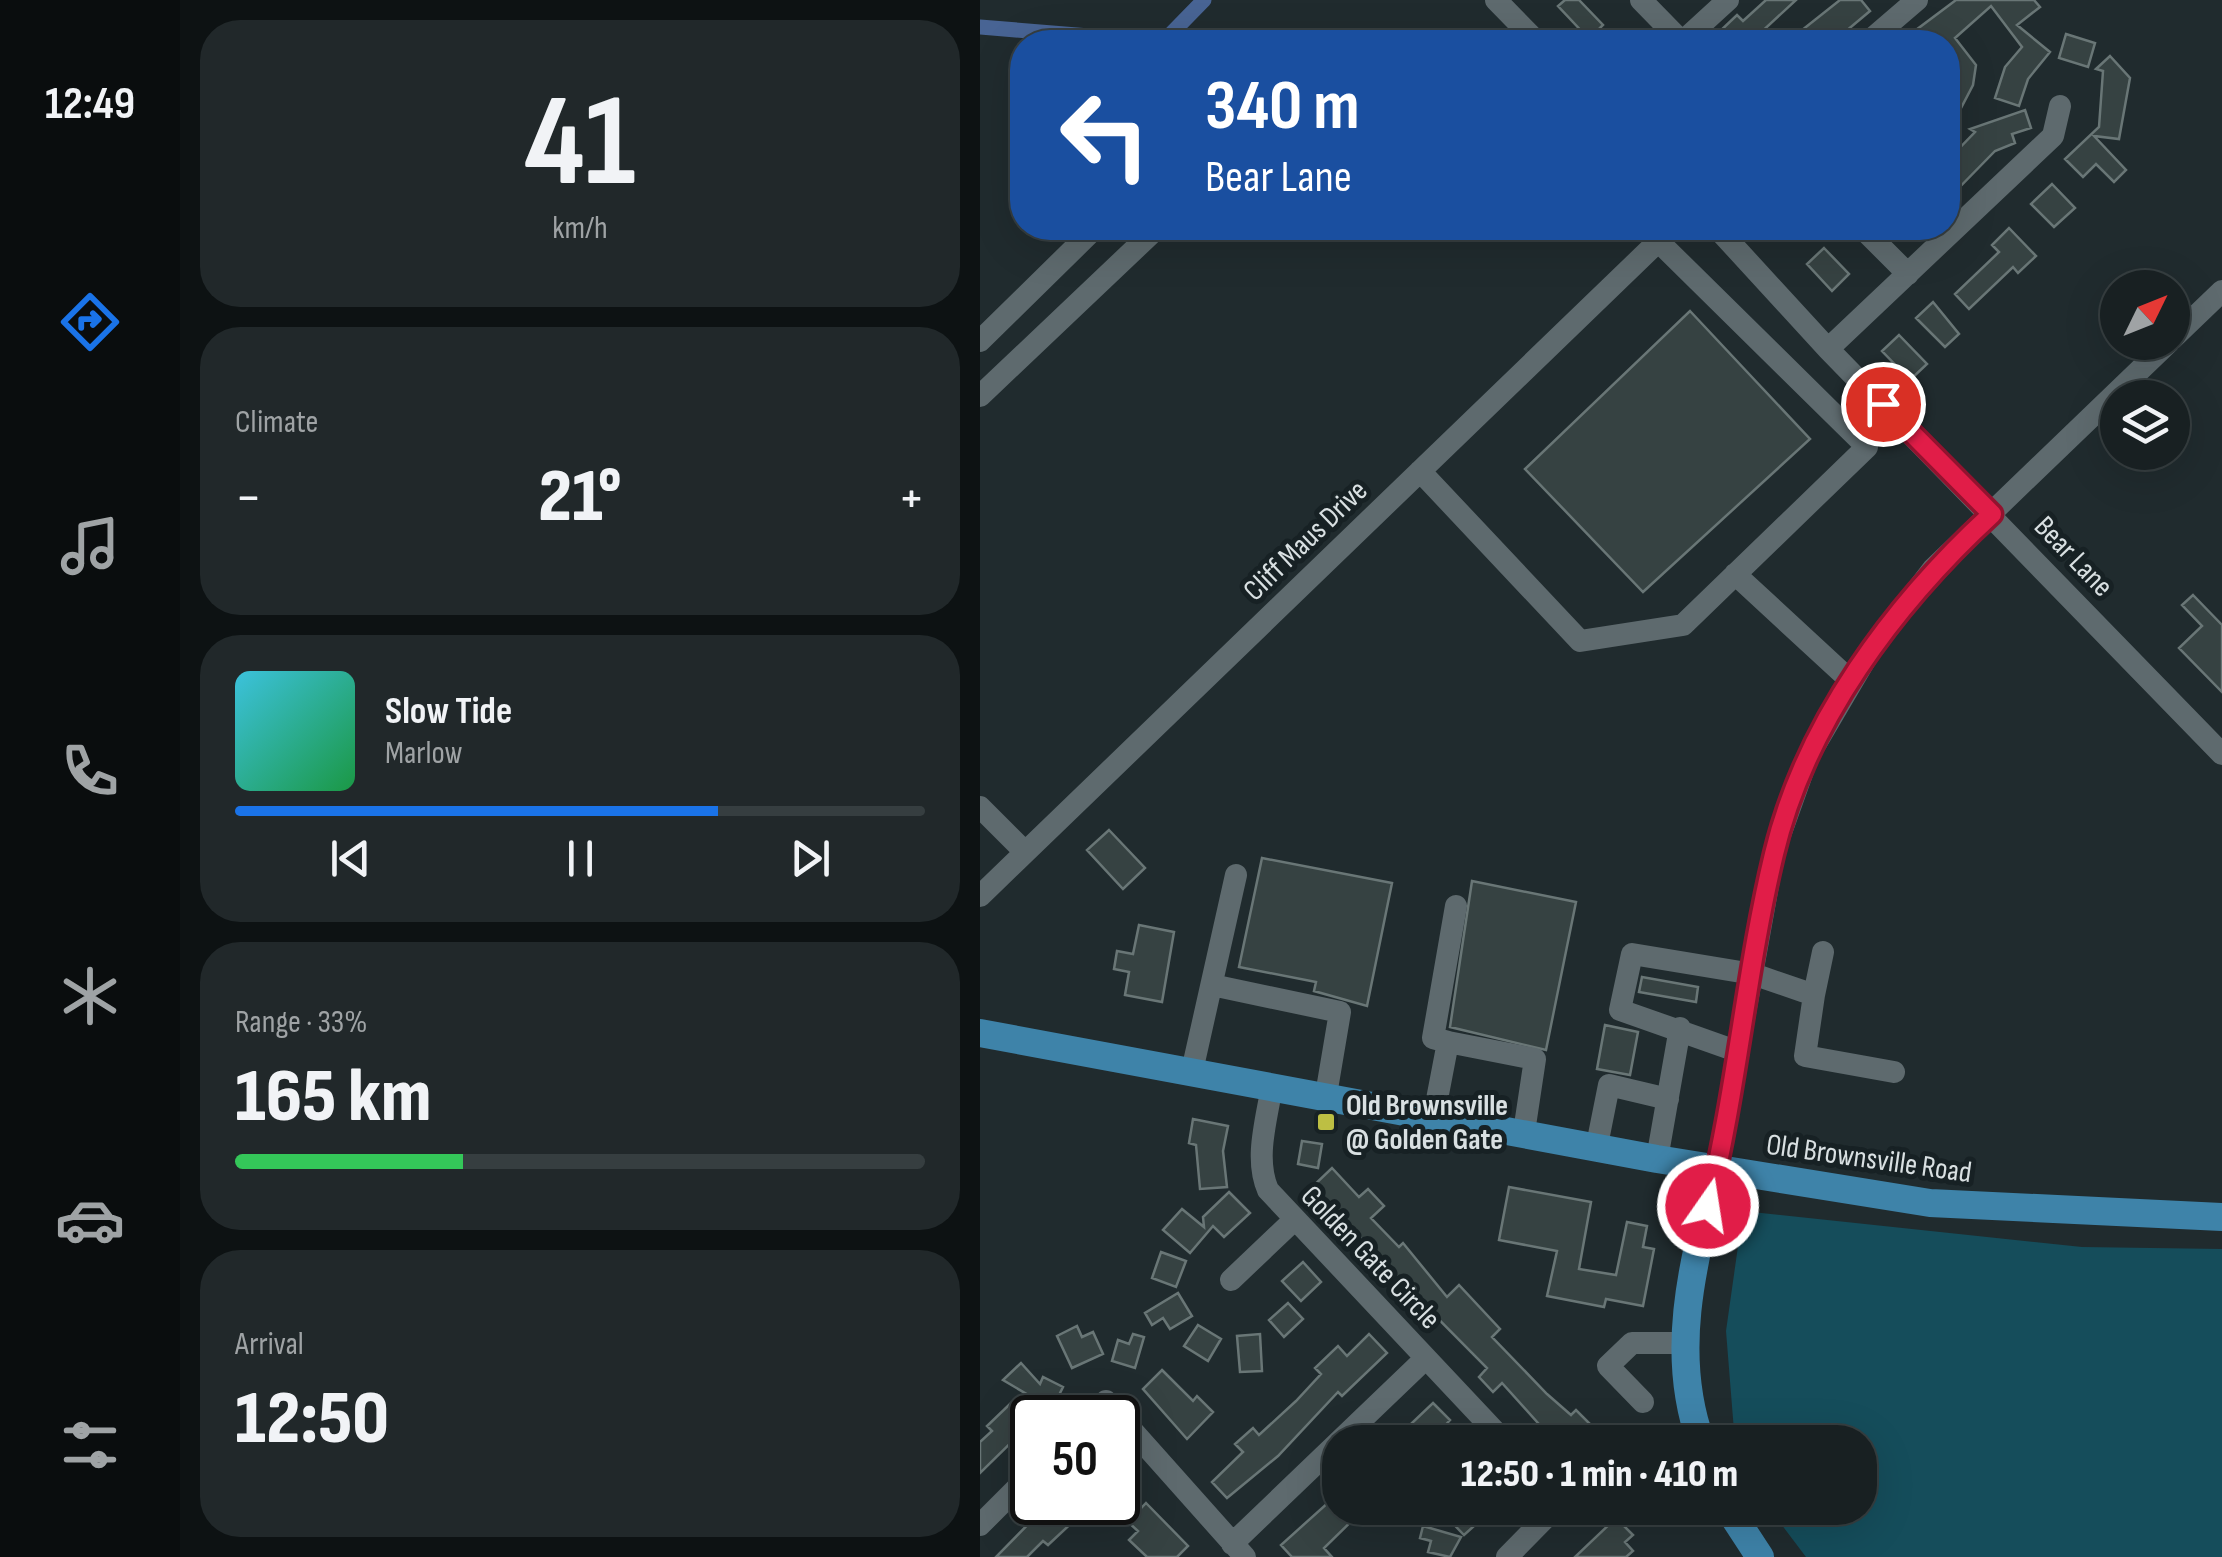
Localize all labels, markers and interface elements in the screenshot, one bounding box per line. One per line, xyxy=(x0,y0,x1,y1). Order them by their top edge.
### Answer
text: 340 m xyxy=(1205,65,1360,149)
text: 41 xyxy=(524,66,636,222)
icon: left xyxy=(1040,70,1170,200)
text: 12:49 xyxy=(45,77,135,132)
text: Bear Lane xyxy=(1205,150,1352,205)
text: km/h xyxy=(552,209,608,248)
north arrow xyxy=(2100,270,2190,360)
map controls xyxy=(2100,270,2190,470)
icon: directions xyxy=(55,287,125,357)
pin xyxy=(1841,362,1926,447)
icon: arrive xyxy=(1856,377,1911,432)
button: layers xyxy=(2100,380,2190,470)
text: Climate xyxy=(235,403,318,442)
text: 21° xyxy=(538,452,622,543)
text: − xyxy=(235,465,262,532)
text: + xyxy=(898,465,925,532)
street label: Cliff Maus Drive xyxy=(1236,473,1375,609)
street label: Bear Lane xyxy=(2026,509,2120,604)
icon: music xyxy=(55,511,125,581)
text: Slow Tide xyxy=(385,689,512,734)
text: Marlow xyxy=(385,734,463,773)
icon: phone xyxy=(55,736,125,806)
icon: previous xyxy=(323,831,378,886)
icon: pause xyxy=(553,831,608,886)
icon: next xyxy=(783,831,838,886)
icon: climate xyxy=(55,961,125,1031)
text: Range · 33% xyxy=(235,1003,367,1042)
text: 165 km xyxy=(235,1052,431,1143)
place label: Old Brownsville @ Golden Gate xyxy=(1346,1088,1508,1158)
marker: Old Brownsville @ Golden Gate xyxy=(1315,1111,1337,1133)
street label: Old Brownsville Road xyxy=(1764,1127,1974,1191)
position arrow xyxy=(1656,1154,1760,1258)
street label: Golden Gate Circle xyxy=(1293,1179,1448,1337)
icon: car xyxy=(55,1185,125,1255)
text: Arrival xyxy=(235,1325,304,1364)
text: 12:50 xyxy=(235,1374,389,1465)
speed limit sign: 50 xyxy=(1010,1395,1140,1525)
icon: filters xyxy=(55,1410,125,1480)
text: 12:50 · 1 min · 410 m xyxy=(1461,1452,1738,1497)

